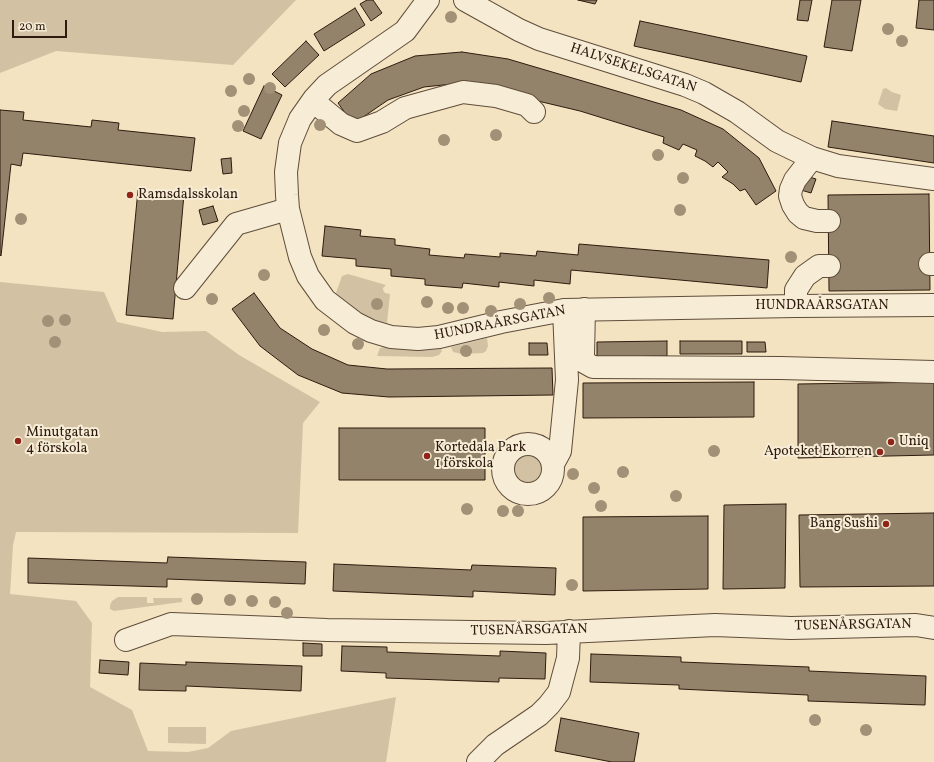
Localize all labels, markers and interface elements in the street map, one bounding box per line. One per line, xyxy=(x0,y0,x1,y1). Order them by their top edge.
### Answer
scale bar xyxy=(14,12,69,38)
text: 20 m xyxy=(19,19,46,35)
street label: HALVSEKELSGATAN xyxy=(568,41,698,97)
place label: Ramsdalsskolan xyxy=(138,187,238,203)
marker: Ramsdalsskolan xyxy=(125,190,135,200)
street label: HUNDRAÅRSGATAN xyxy=(755,298,889,314)
street label: HUNDRAÅRSGATAN xyxy=(433,303,567,345)
place label: Minutgatan 4 förskola xyxy=(26,425,99,458)
place label: Uniq xyxy=(899,434,929,450)
marker: Minutgatan 4 förskola xyxy=(13,436,23,446)
marker: Uniq xyxy=(886,437,896,447)
place label: Kortedala Park 1 förskola xyxy=(435,440,526,472)
place label: Apoteket Ekorren xyxy=(764,444,872,460)
marker: Apoteket Ekorren xyxy=(875,447,885,457)
marker: Kortedala Park 1 förskola xyxy=(422,451,432,461)
place label: Bang Sushi xyxy=(810,516,878,532)
marker: Bang Sushi xyxy=(881,519,891,529)
street label: TUSENÅRSGATAN xyxy=(794,617,912,635)
street label: TUSENÅRSGATAN xyxy=(470,622,588,640)

